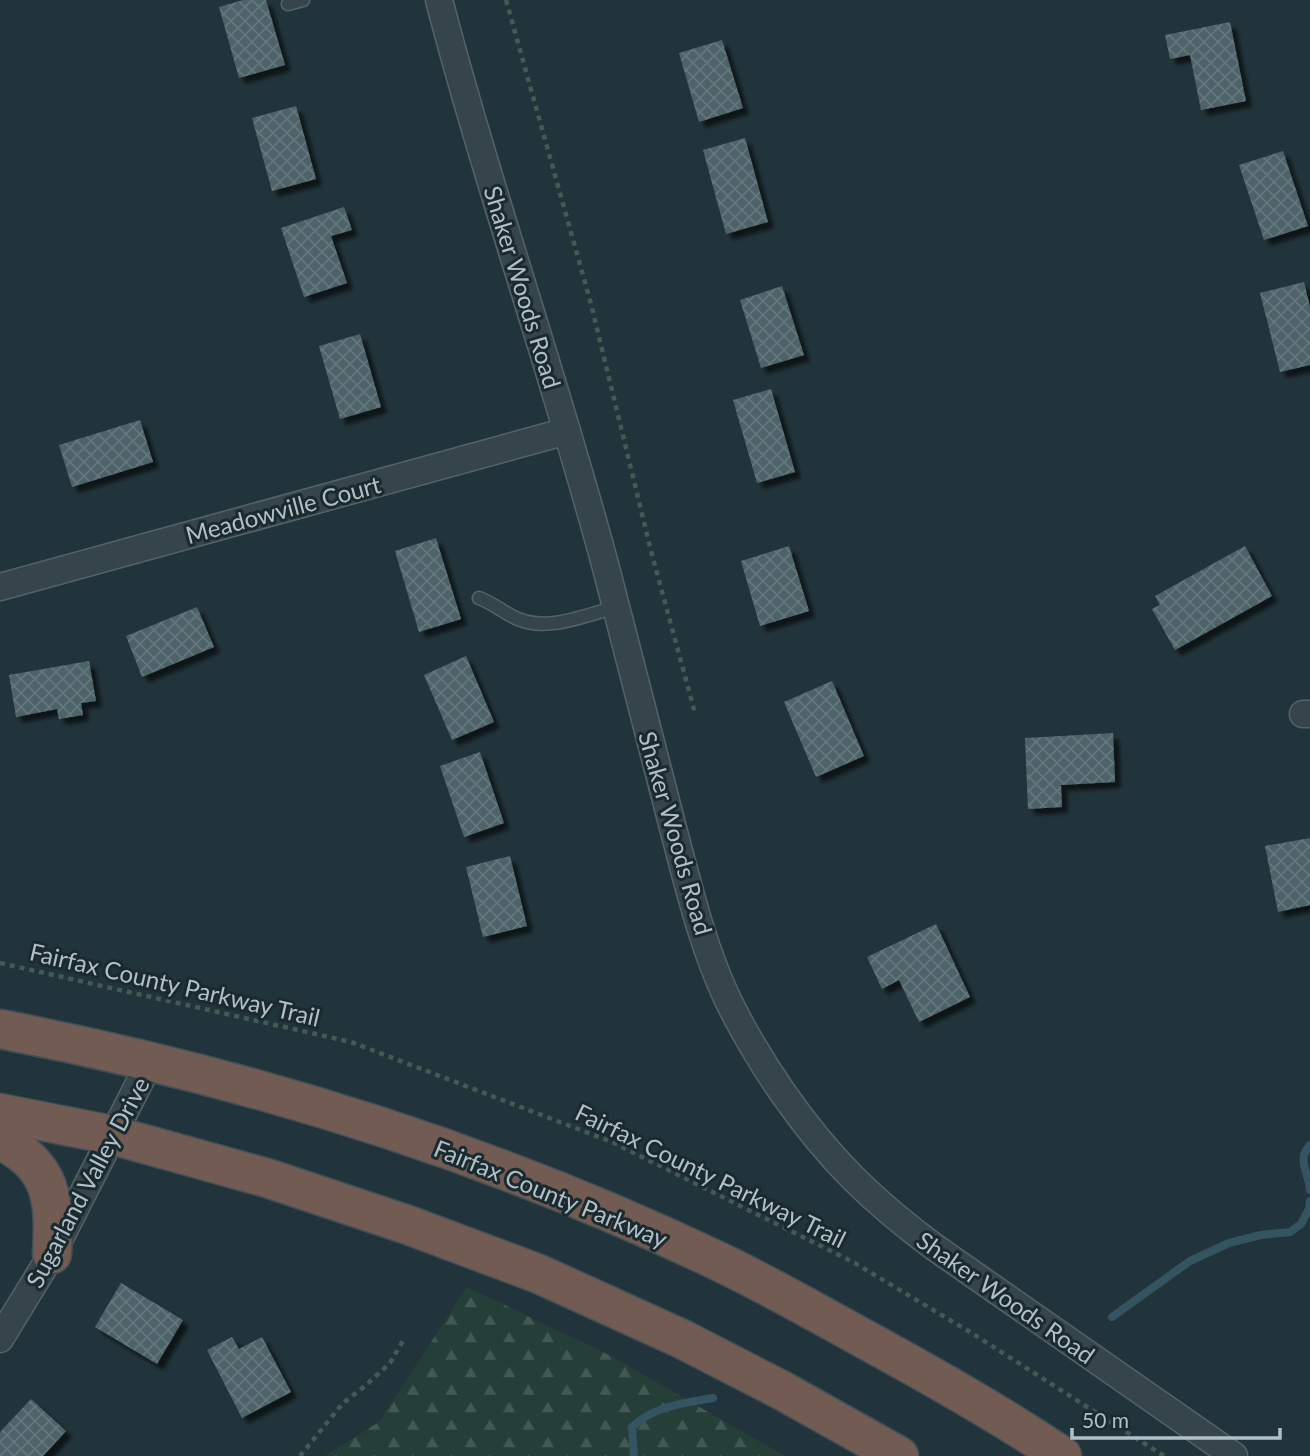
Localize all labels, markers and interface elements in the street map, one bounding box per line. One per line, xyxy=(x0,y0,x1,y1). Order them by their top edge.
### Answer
street label: Shaker Woods Road xyxy=(478,182,568,392)
street label: Meadowville Court xyxy=(182,469,384,549)
street label: Shaker Woods Road xyxy=(633,728,719,938)
street label: Fairfax County Parkway Trail xyxy=(27,936,323,1032)
street label: Sugarland Valley Drive xyxy=(19,1072,155,1292)
street label: Fairfax County Parkway Trail xyxy=(571,1097,851,1253)
street label: Fairfax County Parkway xyxy=(430,1133,672,1253)
street label: Shaker Woods Road xyxy=(912,1225,1100,1369)
scale bar xyxy=(1072,1396,1280,1440)
text: 50 m xyxy=(1082,1407,1129,1432)

